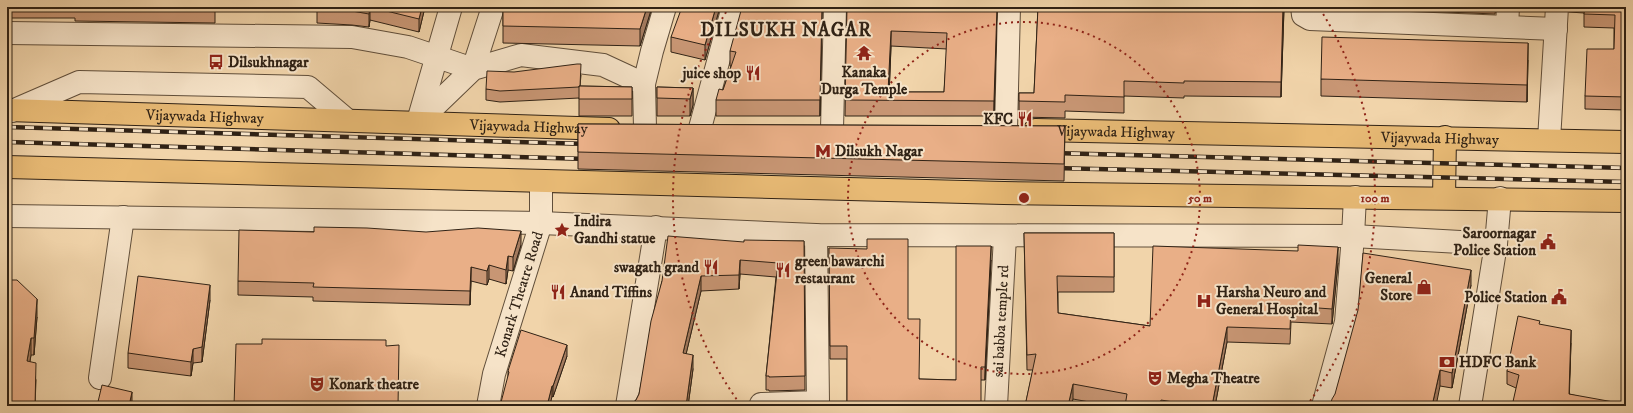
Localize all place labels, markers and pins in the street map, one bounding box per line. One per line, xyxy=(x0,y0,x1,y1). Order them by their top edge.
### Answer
temple icon: Kanaka Durga Temple xyxy=(855,44,873,62)
bus stop icon: Dilsukhnagar xyxy=(207,53,225,71)
place label: Dilsukhnagar xyxy=(228,53,309,72)
place label: Kanaka Durga Temple xyxy=(821,63,908,99)
place label: juice shop xyxy=(680,64,741,83)
restaurant icon: juice shop xyxy=(744,64,762,82)
place label: KFC xyxy=(983,110,1013,129)
restaurant icon: KFC xyxy=(1016,110,1034,128)
metro station icon: Dilsukh Nagar xyxy=(814,142,832,160)
place label: Dilsukh Nagar xyxy=(835,142,923,161)
centre of rings xyxy=(1017,191,1031,205)
place label: Indira Gandhi statue xyxy=(574,212,656,248)
place icon: Indira Gandhi statue xyxy=(553,221,571,239)
place label: Saroornagar Police Station xyxy=(1453,224,1536,260)
public building icon: Saroornagar Police Station xyxy=(1539,233,1557,251)
place label: green bawarchi restaurant xyxy=(794,252,885,288)
place label: swagath grand xyxy=(614,258,700,277)
restaurant icon: swagath grand xyxy=(702,258,720,276)
restaurant icon: green bawarchi restaurant xyxy=(774,261,792,279)
place label: General Store xyxy=(1365,269,1413,305)
shop icon: General Store xyxy=(1415,278,1433,296)
restaurant icon: Anand Tiffins xyxy=(549,283,567,301)
place label: Anand Tiffins xyxy=(569,283,652,302)
place label: Harsha Neuro and General Hospital xyxy=(1216,283,1327,319)
place label: Police Station xyxy=(1464,288,1547,307)
public building icon: Police Station xyxy=(1550,288,1568,306)
hospital icon: Harsha Neuro and General Hospital xyxy=(1195,292,1213,310)
bank icon: HDFC Bank xyxy=(1438,353,1456,371)
place label: HDFC Bank xyxy=(1459,353,1537,372)
theatre icon: Megha Theatre xyxy=(1146,369,1164,387)
place label: Megha Theatre xyxy=(1167,369,1261,388)
theatre icon: Konark theatre xyxy=(308,375,326,393)
place label: Konark theatre xyxy=(329,375,420,394)

